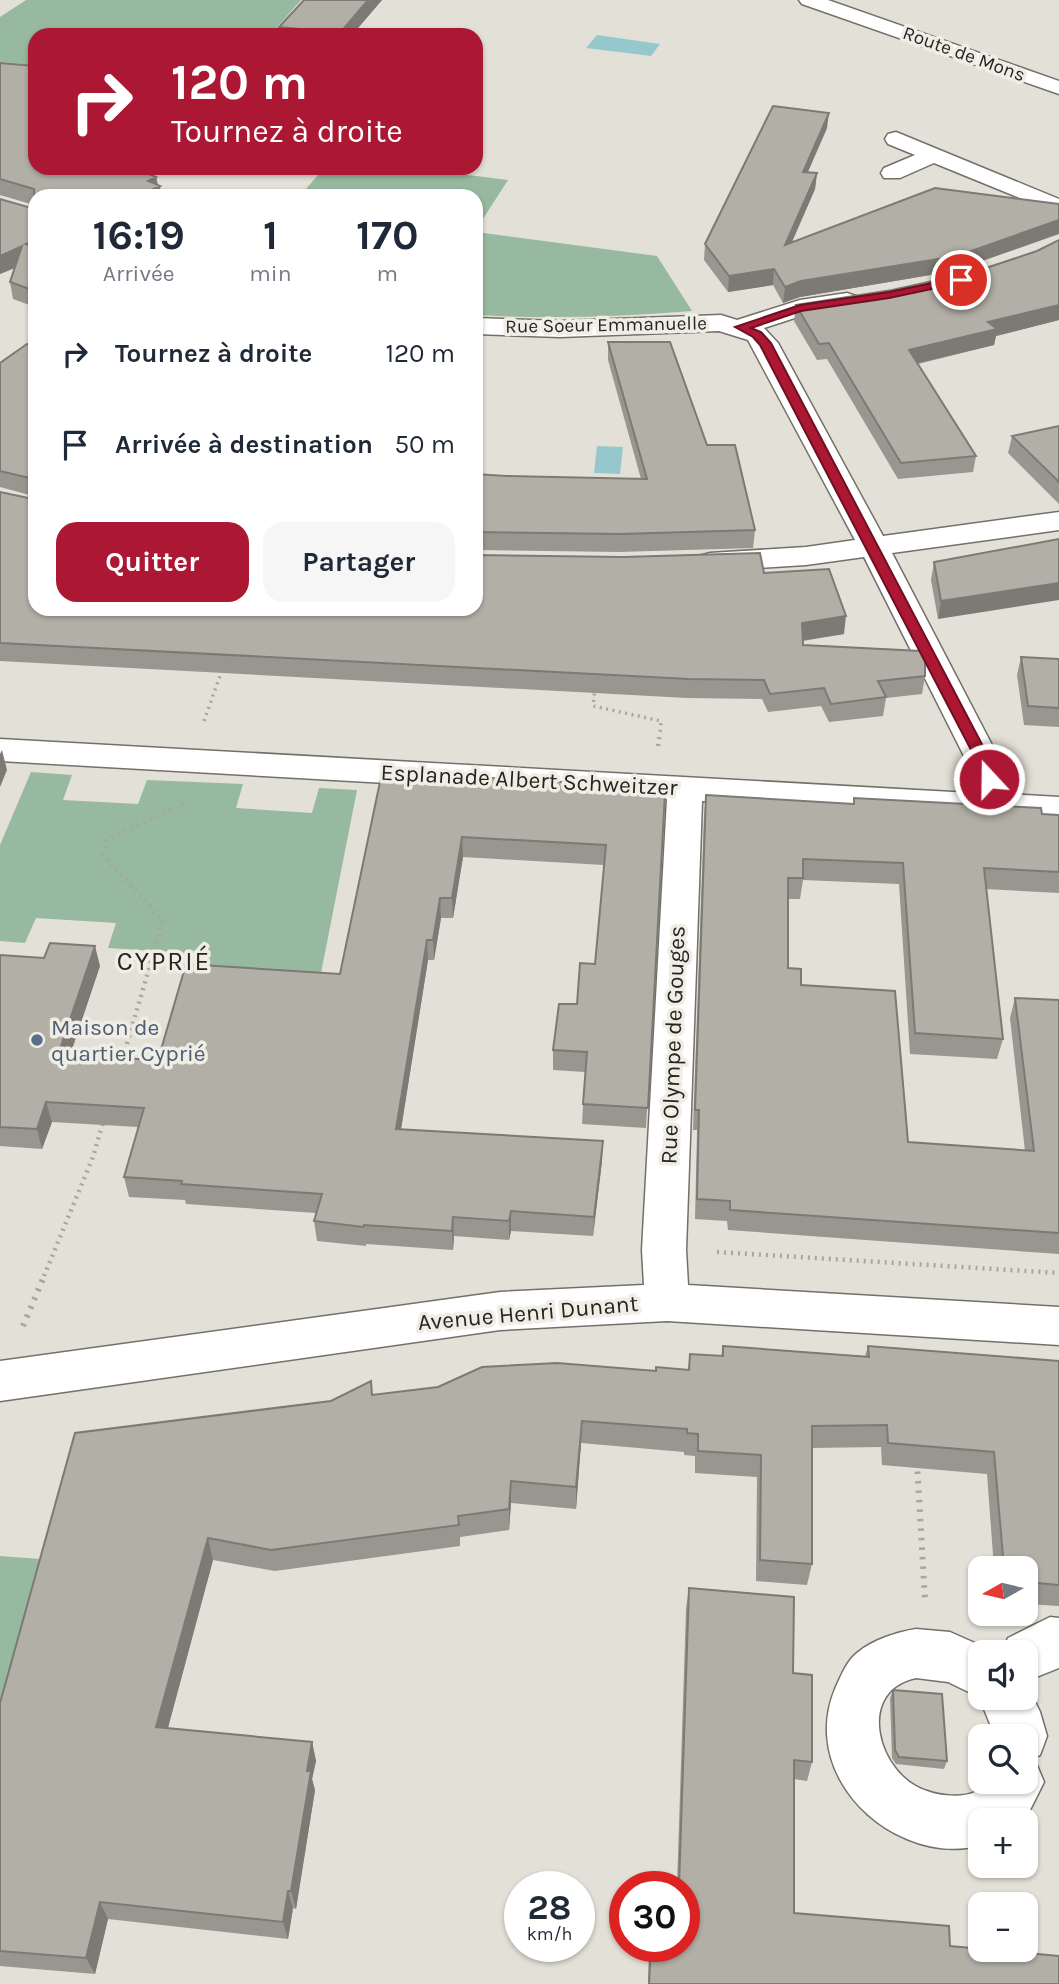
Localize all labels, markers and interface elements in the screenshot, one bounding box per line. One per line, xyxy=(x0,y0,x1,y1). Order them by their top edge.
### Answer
street label: Route de Mons xyxy=(900,22,1028,86)
text: 120 m xyxy=(171,54,308,111)
icon: right xyxy=(56,56,147,147)
text: Tournez à droite xyxy=(171,113,403,150)
text: 16:19 xyxy=(92,210,185,260)
text: 1 xyxy=(263,210,278,260)
text: 170 xyxy=(356,210,419,260)
pin xyxy=(931,250,991,310)
text: Arrivée xyxy=(103,260,175,287)
text: min xyxy=(249,260,292,287)
text: m xyxy=(377,260,398,287)
icon: arrive xyxy=(942,261,980,299)
street label: Rue Soeur Emmanuelle xyxy=(505,312,707,338)
icon: right xyxy=(56,335,94,373)
text: Tournez à droite xyxy=(115,338,312,369)
text: 120 m xyxy=(385,338,455,369)
icon: arrive xyxy=(56,426,94,464)
text: Arrivée à destination xyxy=(115,429,373,460)
text: 50 m xyxy=(394,429,455,460)
button: Quitter xyxy=(56,522,249,602)
button: Partager xyxy=(263,522,455,602)
position arrow xyxy=(952,742,1026,816)
street label: Esplanade Albert Schweitzer xyxy=(380,759,679,801)
street label: Rue Olympe de Gouges xyxy=(655,925,691,1165)
district label: CYPRIÉ xyxy=(117,945,211,977)
place label: Maison de quartier Cyprié xyxy=(51,1014,206,1067)
marker: Maison de quartier Cyprié xyxy=(29,1032,45,1048)
street label: Avenue Henri Dunant xyxy=(417,1290,640,1336)
north arrow xyxy=(968,1556,1038,1626)
map controls xyxy=(968,1556,1038,1962)
button: sound xyxy=(968,1640,1038,1710)
button: search xyxy=(968,1724,1038,1794)
button: + xyxy=(968,1808,1038,1878)
speed limit sign: 30 xyxy=(609,1871,700,1962)
text: 28 xyxy=(528,1887,571,1928)
button: − xyxy=(968,1892,1038,1962)
text: km/h xyxy=(527,1923,572,1945)

